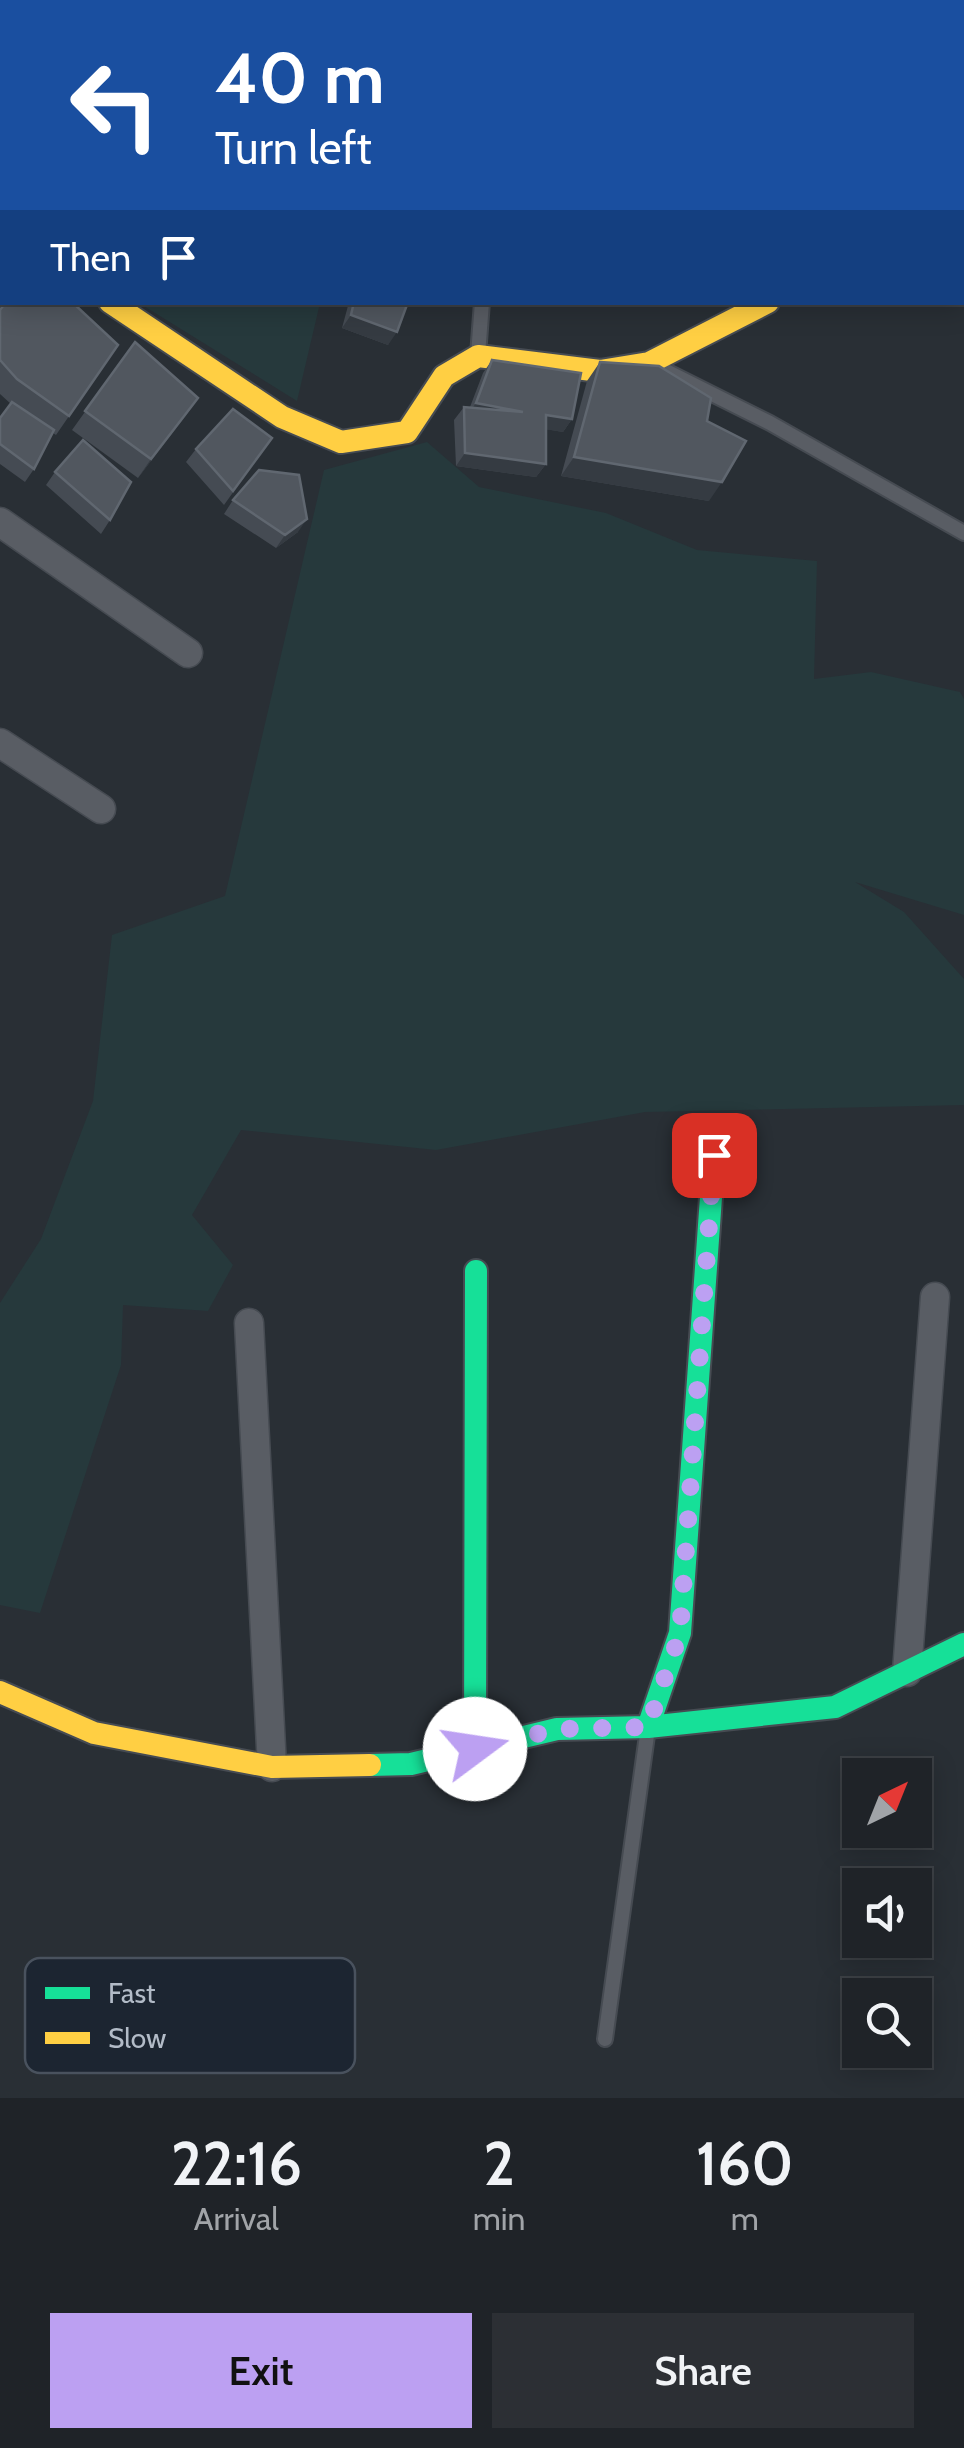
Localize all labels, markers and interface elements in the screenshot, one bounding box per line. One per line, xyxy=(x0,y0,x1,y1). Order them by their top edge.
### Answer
text: 40 m xyxy=(215,35,384,121)
icon: left xyxy=(50,40,180,170)
text: Turn left xyxy=(215,121,372,175)
icon: arrive xyxy=(151,230,206,285)
text: Then xyxy=(50,234,131,281)
pin xyxy=(672,1113,757,1198)
icon: arrive xyxy=(687,1128,742,1183)
position arrow xyxy=(423,1697,527,1801)
north arrow xyxy=(842,1758,932,1848)
map controls xyxy=(842,1758,932,2068)
button: sound xyxy=(842,1868,932,1958)
legend xyxy=(25,1958,355,2073)
text: Fast xyxy=(108,1976,156,2010)
button: search xyxy=(842,1978,932,2068)
text: Slow xyxy=(108,2021,166,2055)
text: 22:16 xyxy=(171,2127,302,2200)
text: 2 xyxy=(483,2127,515,2200)
text: 160 xyxy=(696,2127,793,2200)
text: Arrival xyxy=(194,2199,279,2238)
text: min xyxy=(473,2199,525,2238)
text: m xyxy=(731,2199,759,2238)
button: Exit xyxy=(50,2313,472,2428)
button: Share xyxy=(492,2313,914,2428)

